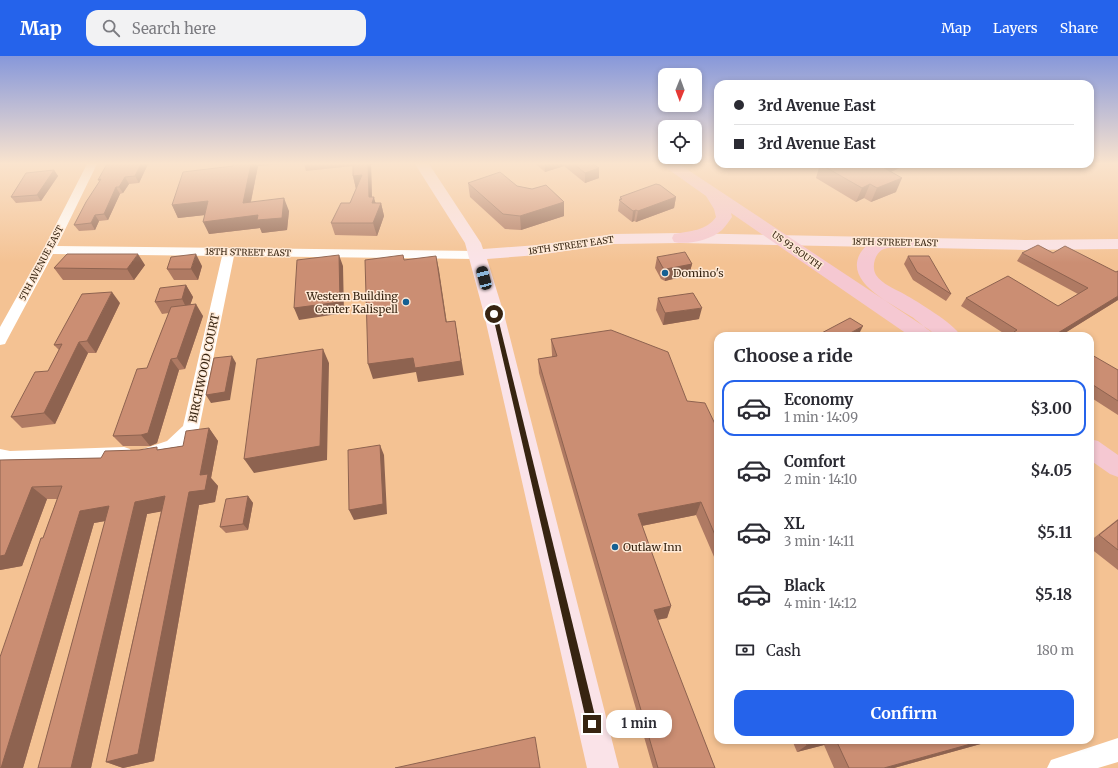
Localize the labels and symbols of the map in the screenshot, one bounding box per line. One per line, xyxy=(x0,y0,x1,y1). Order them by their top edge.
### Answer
north arrow xyxy=(658,68,702,112)
street label: 5TH AVENUE EAST xyxy=(17,223,66,302)
street label: US 93 SOUTH xyxy=(770,229,824,271)
street label: 18TH STREET EAST xyxy=(528,233,615,256)
street label: 18TH STREET EAST xyxy=(852,236,939,248)
street label: 18TH STREET EAST xyxy=(205,246,292,258)
car xyxy=(475,265,493,291)
place label: Domino's xyxy=(673,266,724,280)
marker: Domino's xyxy=(660,268,670,278)
place label: Western Building Center Kalispell xyxy=(305,289,399,316)
marker: Western Building Center Kalispell xyxy=(401,297,411,307)
route start xyxy=(485,305,503,323)
street label: BIRCHWOOD COURT xyxy=(186,312,222,424)
place label: Outlaw Inn xyxy=(623,540,683,554)
marker: Outlaw Inn xyxy=(610,542,620,552)
callout: 1 min xyxy=(606,710,672,738)
route end xyxy=(583,715,601,733)

